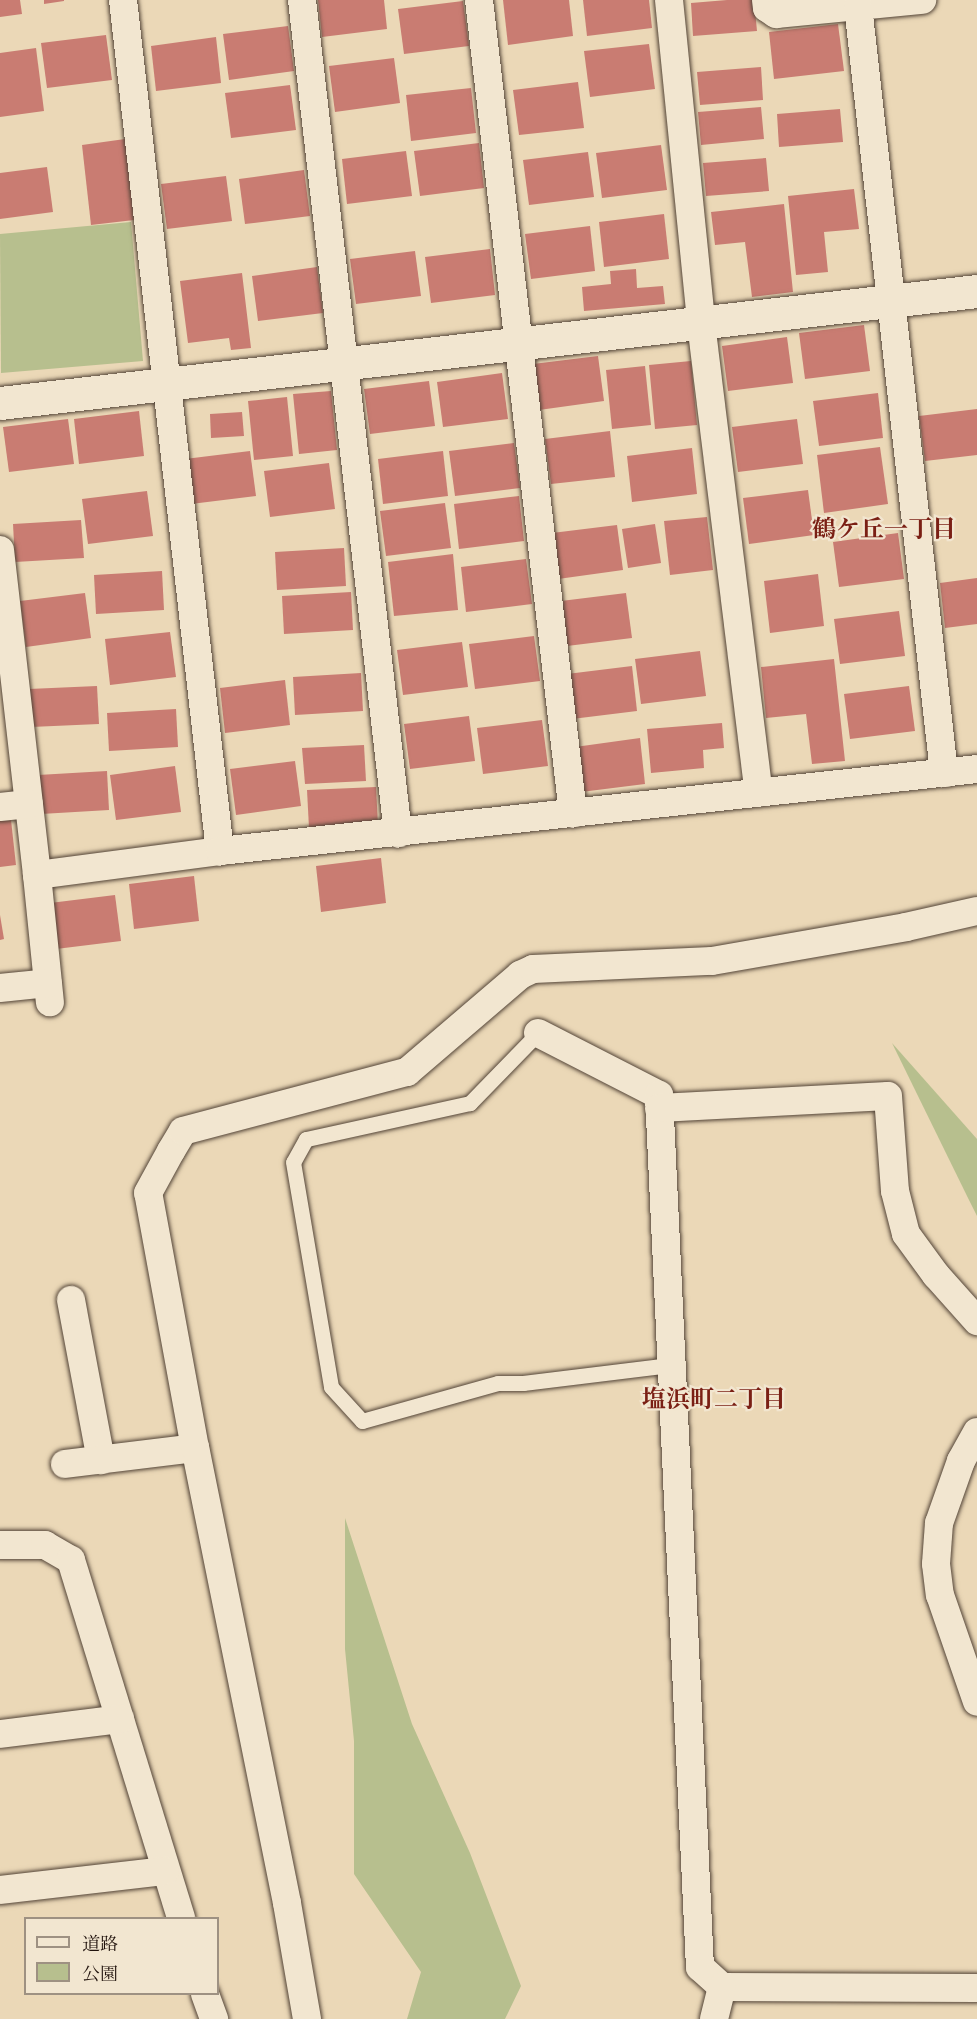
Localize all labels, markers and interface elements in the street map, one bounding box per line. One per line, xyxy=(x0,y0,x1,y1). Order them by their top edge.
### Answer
district label: 鶴ケ丘一丁目 xyxy=(812,516,956,544)
district label: 塩浜町二丁目 xyxy=(642,1386,786,1414)
legend xyxy=(24,1917,219,1995)
text: 道路 xyxy=(82,1934,118,1955)
text: 公園 xyxy=(82,1964,118,1985)

